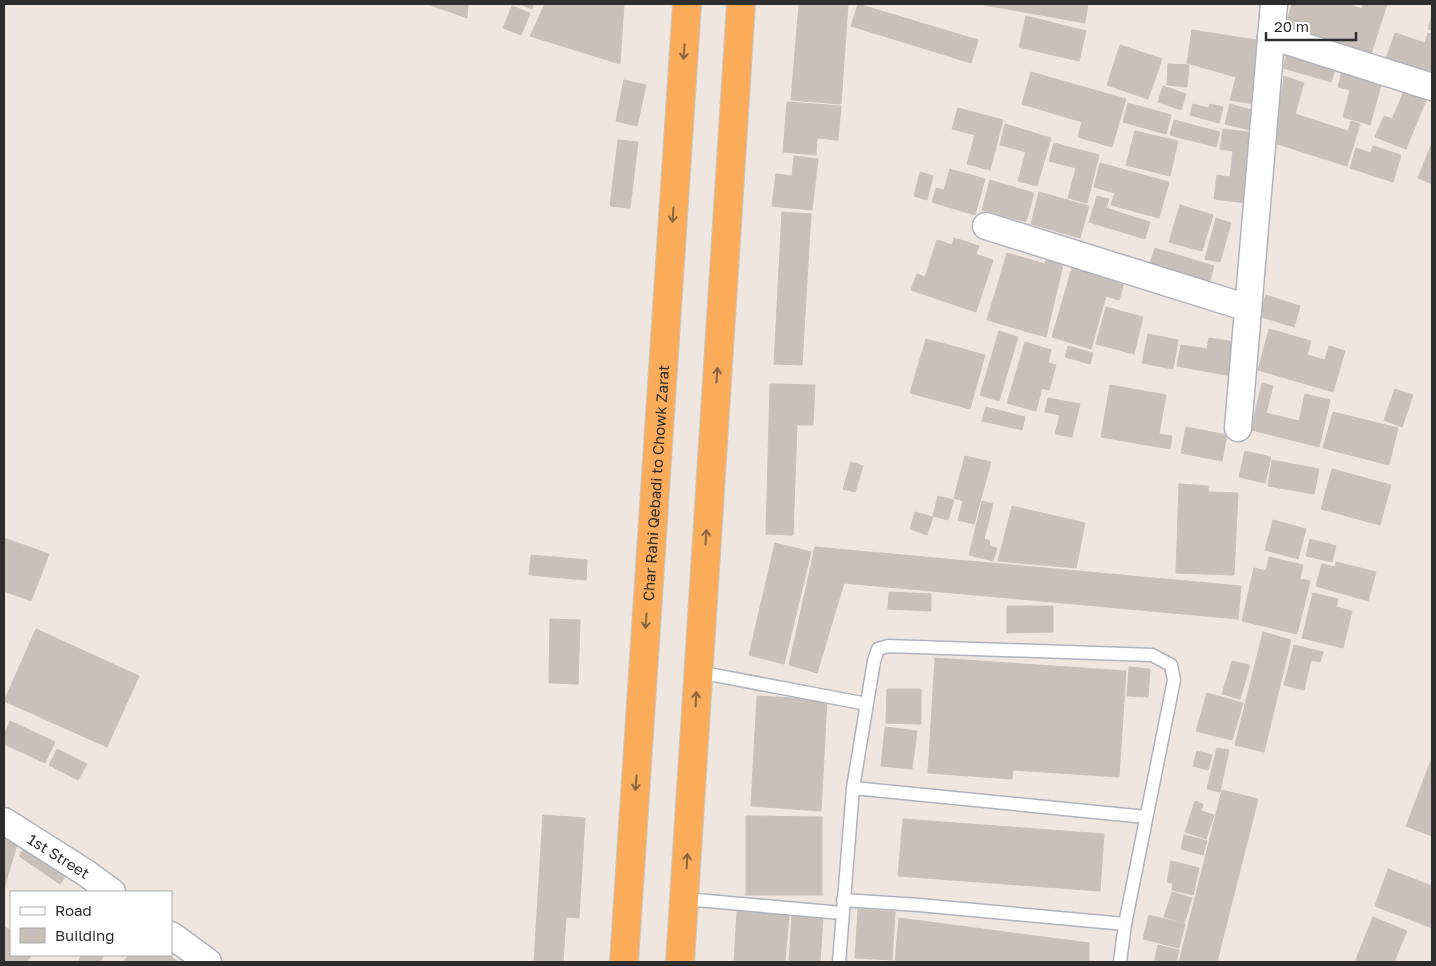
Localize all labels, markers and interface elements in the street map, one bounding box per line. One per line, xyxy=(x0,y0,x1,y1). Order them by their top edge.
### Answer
scale bar xyxy=(1266,10,1356,42)
text: 20 m xyxy=(1274,17,1309,35)
one-way arrow xyxy=(679,44,688,60)
one-way arrow xyxy=(668,206,678,222)
street label: Char Rahi Qebadi to Chowk Zarat xyxy=(639,364,672,602)
one-way arrow xyxy=(712,367,722,383)
one-way arrow xyxy=(702,529,711,545)
one-way arrow xyxy=(642,613,651,629)
one-way arrow xyxy=(692,691,701,707)
one-way arrow xyxy=(631,775,640,791)
street label: 1st Street xyxy=(25,830,93,882)
one-way arrow xyxy=(682,853,691,869)
legend xyxy=(10,891,172,956)
text: Road xyxy=(55,901,92,919)
text: Building xyxy=(55,926,115,944)

